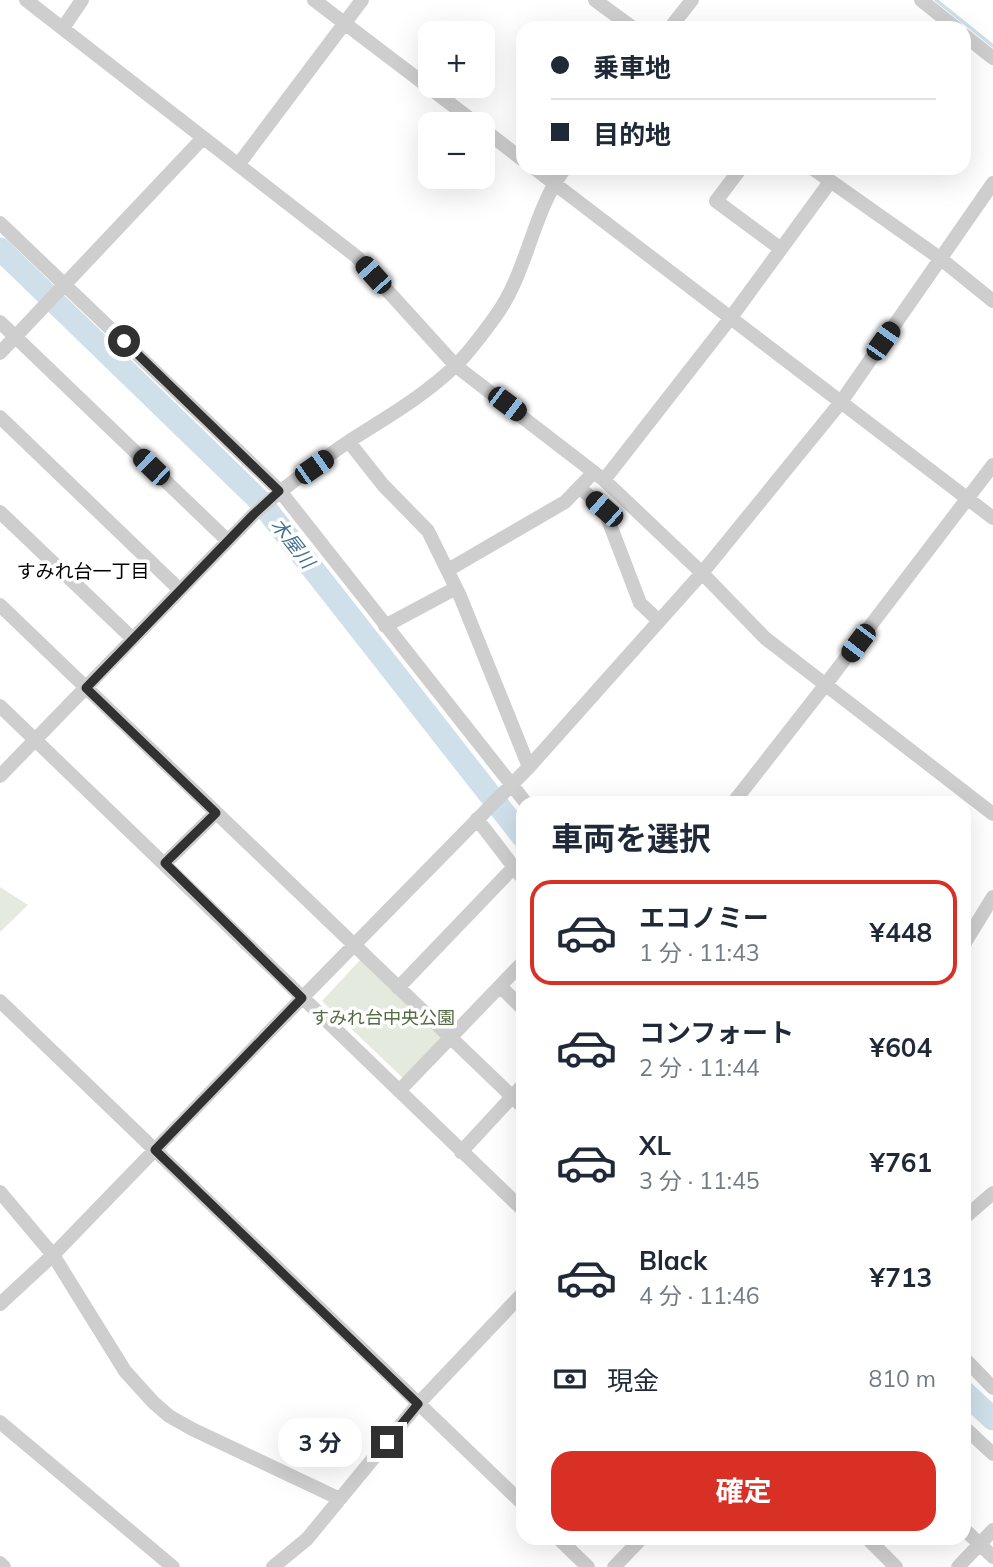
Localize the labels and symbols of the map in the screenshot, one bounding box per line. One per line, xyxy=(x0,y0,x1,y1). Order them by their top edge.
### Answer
car xyxy=(352,252,395,298)
car xyxy=(863,318,904,364)
route start xyxy=(108,325,140,357)
car xyxy=(484,383,531,425)
car xyxy=(129,445,174,489)
car xyxy=(291,446,338,488)
car xyxy=(582,487,627,531)
water label: 木屋川 xyxy=(266,513,321,574)
district label: すみれ台一丁目 xyxy=(16,559,150,583)
car xyxy=(837,620,880,666)
park label: すみれ台中央公園 xyxy=(311,1006,455,1029)
callout: 3 分 xyxy=(278,1418,362,1466)
route end xyxy=(371,1426,403,1458)

